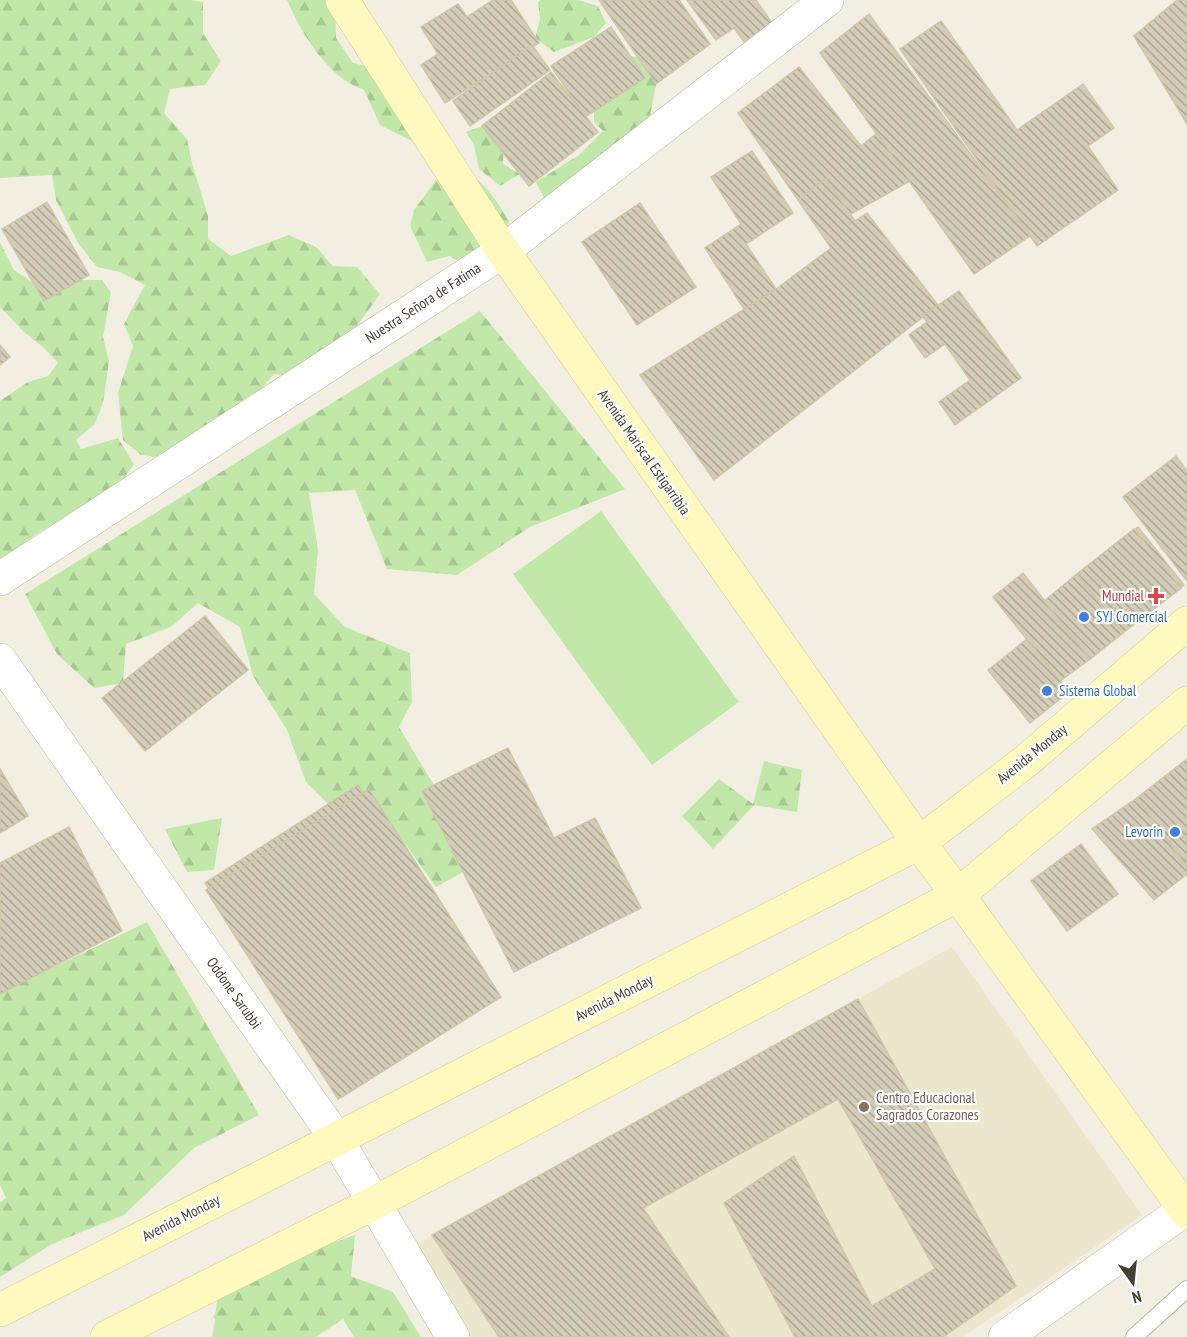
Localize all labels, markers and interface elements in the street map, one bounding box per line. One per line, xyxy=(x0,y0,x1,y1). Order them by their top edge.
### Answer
street label: Nuestra Señora de Fatima xyxy=(362,258,484,347)
street label: Avenida Mariscal Estigarribia xyxy=(594,385,695,518)
place label: Mundial xyxy=(1102,586,1144,605)
marker: Mundial xyxy=(1149,589,1163,603)
place label: SYJ Comercial xyxy=(1096,607,1168,626)
marker: SYJ Comercial xyxy=(1077,610,1091,624)
place label: Sistema Global xyxy=(1059,681,1137,700)
marker: Sistema Global xyxy=(1040,684,1054,698)
street label: Avenida Monday xyxy=(993,719,1071,788)
place label: Levorin xyxy=(1125,822,1163,841)
marker: Levorin xyxy=(1168,825,1182,839)
street label: Oddone Sarubbi xyxy=(203,953,266,1032)
street label: Avenida Monday xyxy=(572,970,656,1025)
place label: Centro Educacional Sagrados Corazones xyxy=(876,1088,979,1124)
marker: Centro Educacional Sagrados Corazones xyxy=(857,1100,871,1114)
street label: Avenida Monday xyxy=(139,1190,223,1245)
north arrow xyxy=(1103,1253,1163,1313)
text: N xyxy=(1130,1287,1144,1308)

